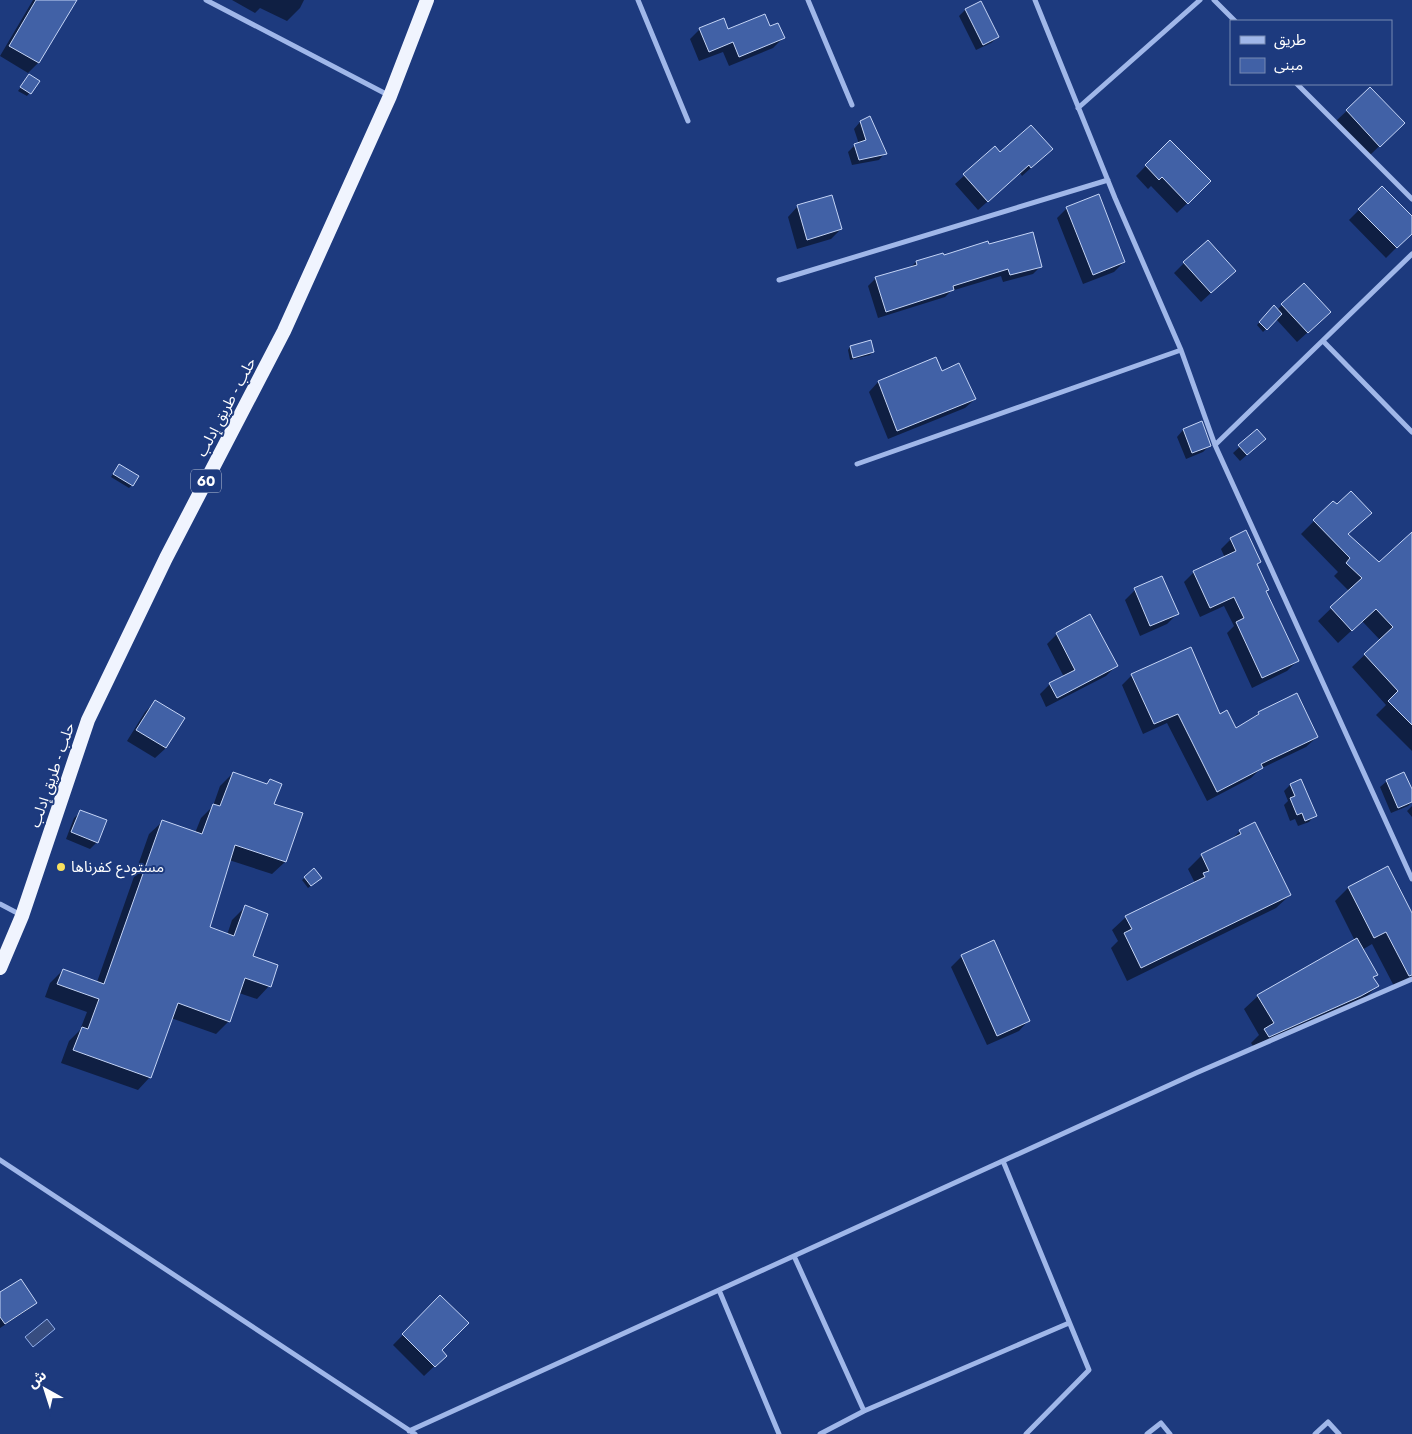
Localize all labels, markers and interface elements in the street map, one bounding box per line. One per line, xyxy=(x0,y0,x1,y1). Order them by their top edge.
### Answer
legend xyxy=(1230,20,1392,85)
text: طريق xyxy=(1274,29,1306,51)
text: مبنى xyxy=(1274,54,1303,76)
street label: حلب - طريق إدلب xyxy=(191,353,262,461)
road number: 60 xyxy=(191,470,221,492)
street label: حلب - طريق إدلب xyxy=(24,719,80,830)
place label: مستودع كفرناها xyxy=(71,856,164,879)
marker: مستودع كفرناها xyxy=(55,861,67,873)
north arrow xyxy=(20,1364,70,1414)
text: ش xyxy=(23,1365,51,1393)

